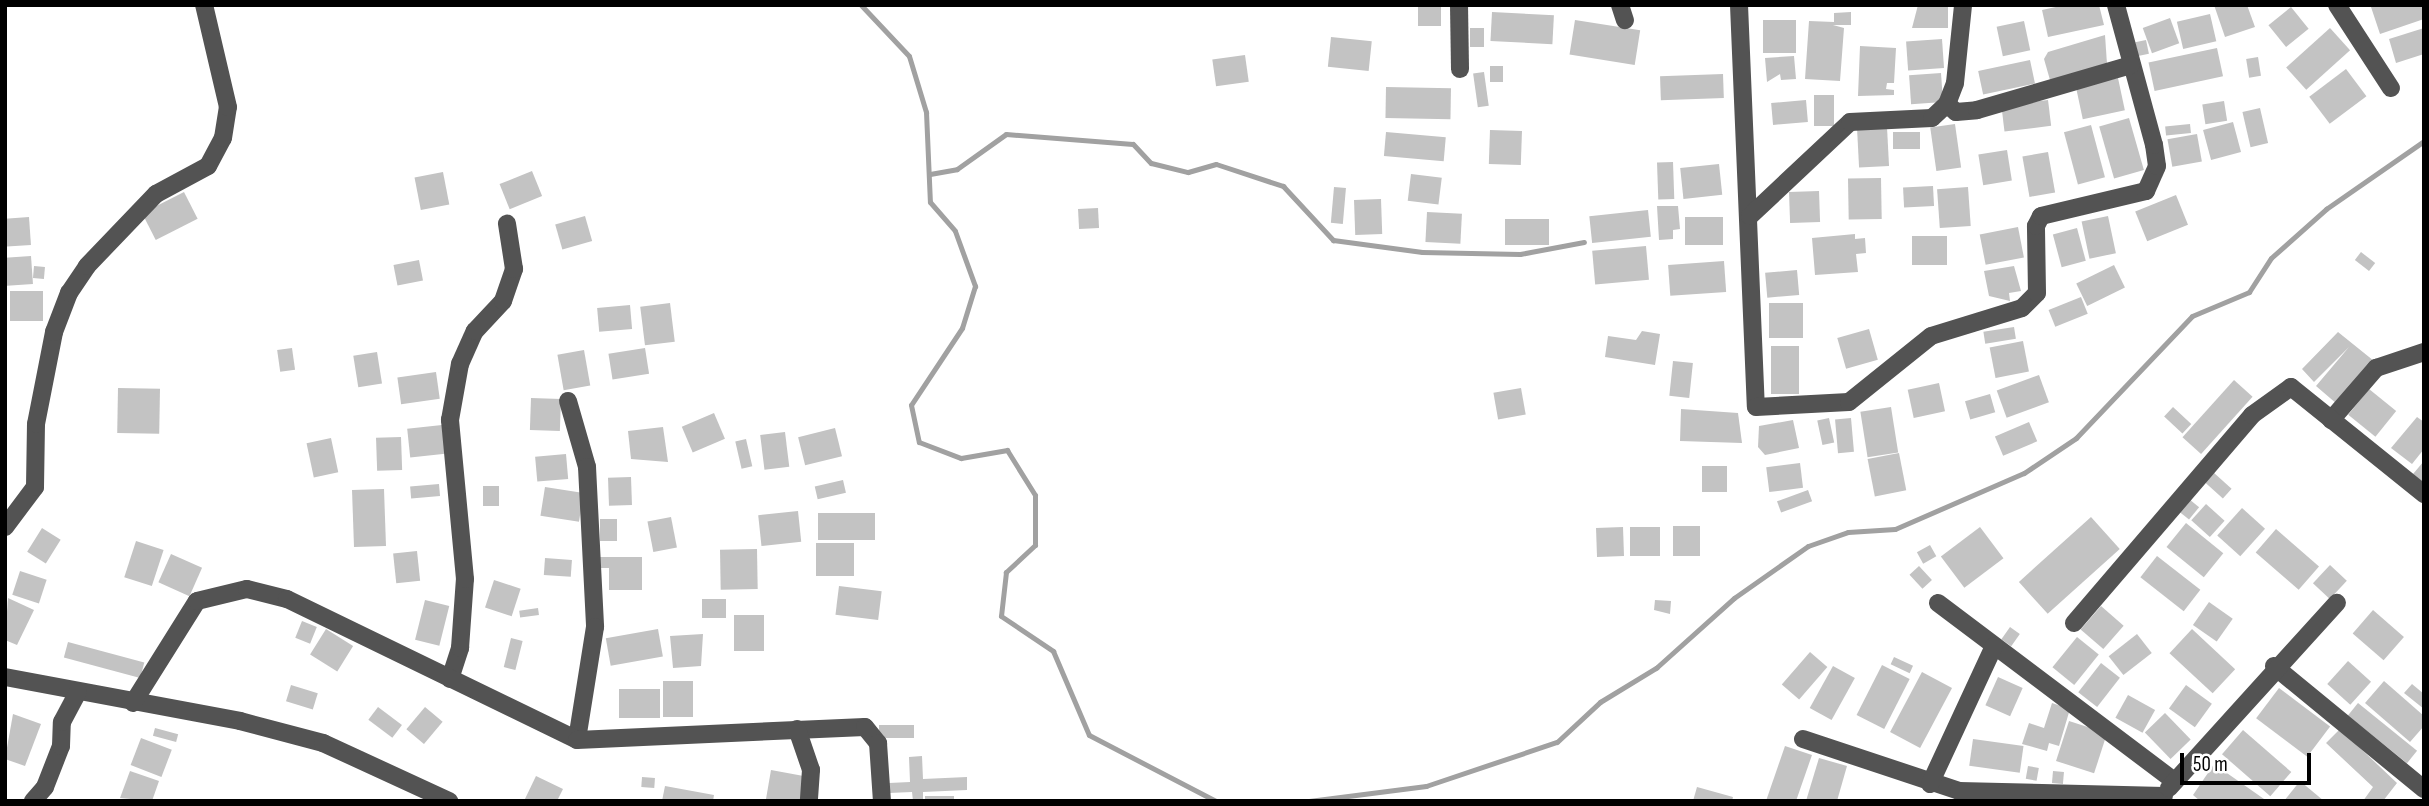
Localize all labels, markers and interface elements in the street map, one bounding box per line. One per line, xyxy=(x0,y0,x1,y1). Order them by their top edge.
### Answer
scale bar xyxy=(2184,740,2315,784)
text: 50 m xyxy=(2193,752,2228,777)

